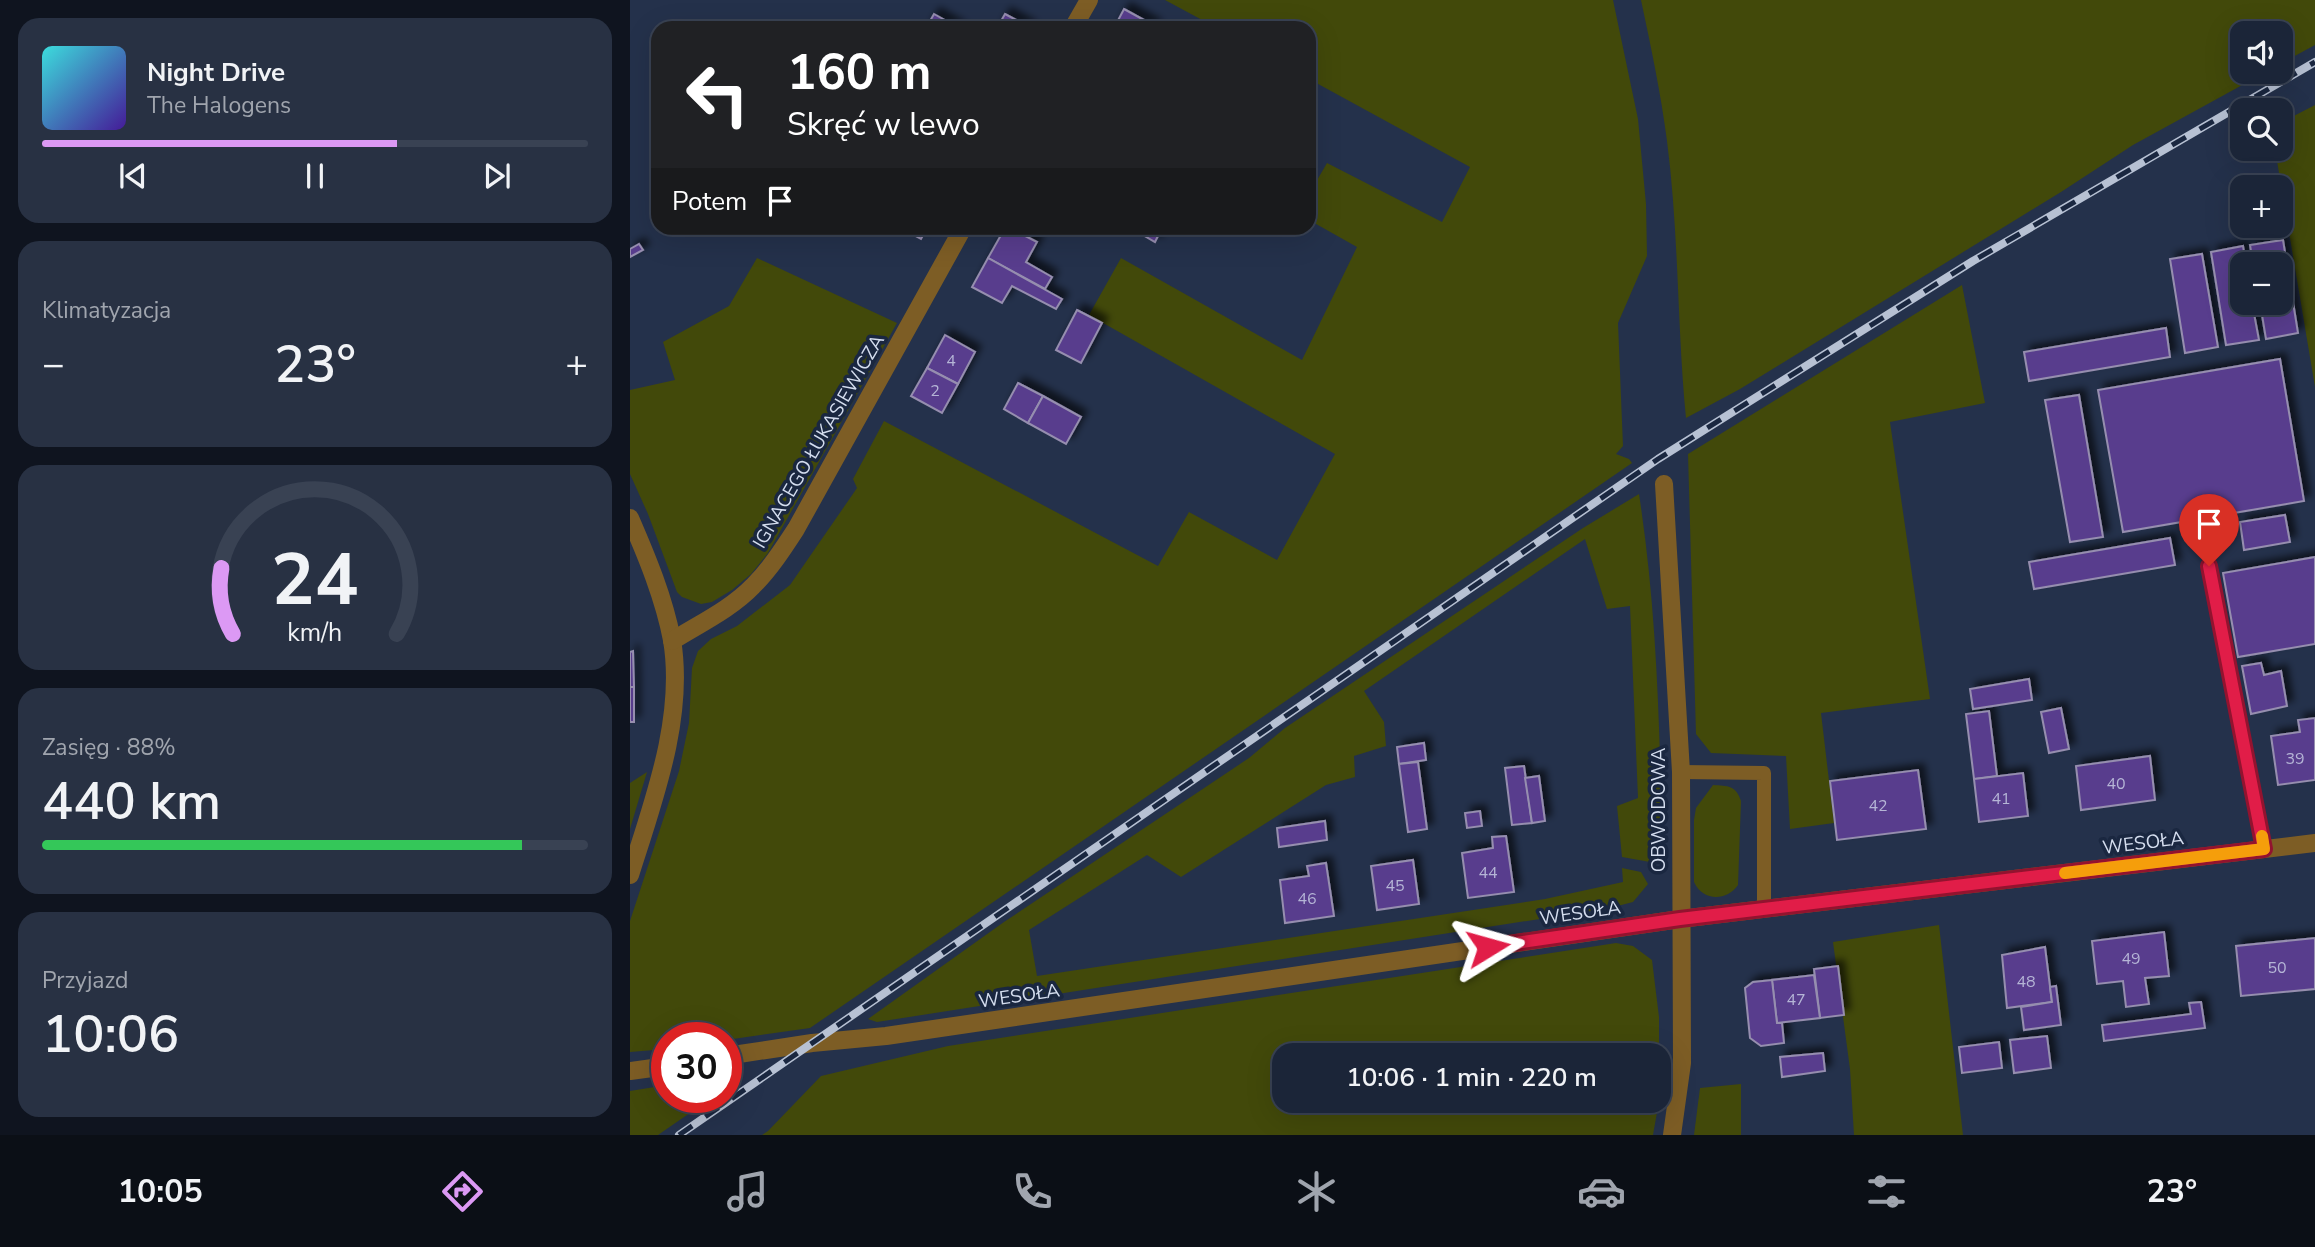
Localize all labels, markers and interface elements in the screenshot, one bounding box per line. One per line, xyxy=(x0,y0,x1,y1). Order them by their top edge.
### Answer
map controls xyxy=(2230,21,2293,315)
button: sound xyxy=(2230,21,2293,84)
text: 160 m xyxy=(787,39,931,106)
icon: left xyxy=(672,49,763,140)
text: Night Drive xyxy=(147,55,285,90)
text: The Halogens xyxy=(147,90,291,121)
button: search xyxy=(2230,98,2293,161)
text: Skręć w lewo xyxy=(787,103,980,146)
icon: previous xyxy=(114,157,152,195)
icon: pause xyxy=(296,157,334,195)
icon: next xyxy=(478,157,516,195)
button: + xyxy=(2230,175,2293,238)
icon: arrive xyxy=(761,182,799,220)
text: Potem xyxy=(672,184,747,219)
button: − xyxy=(2230,252,2293,315)
text: Klimatyzacja xyxy=(42,295,171,326)
text: 23° xyxy=(274,329,356,400)
street label: IGNACEGO ŁUKASIEWICZA xyxy=(747,330,891,553)
text: − xyxy=(42,339,65,390)
text: + xyxy=(565,339,588,390)
house number: 4 xyxy=(946,350,956,372)
house number: 2 xyxy=(930,380,940,402)
pin xyxy=(2179,494,2239,566)
icon: arrive xyxy=(2190,505,2228,543)
text: 24 xyxy=(271,530,359,630)
text: km/h xyxy=(287,615,343,649)
text: Zasięg · 88% xyxy=(42,732,176,763)
street label: OBWODOWA xyxy=(1646,748,1672,872)
house number: 39 xyxy=(2285,748,2305,770)
text: 440 km xyxy=(42,766,221,837)
house number: 40 xyxy=(2106,773,2126,795)
house number: 41 xyxy=(1991,788,2011,810)
house number: 42 xyxy=(1868,795,1888,817)
street label: WESOŁA xyxy=(2101,825,2185,861)
house number: 44 xyxy=(1478,862,1498,884)
house number: 45 xyxy=(1385,875,1405,897)
house number: 46 xyxy=(1297,888,1317,910)
street label: WESOŁA xyxy=(1538,894,1623,932)
position arrow xyxy=(1451,910,1525,984)
house number: 49 xyxy=(2121,948,2141,970)
house number: 50 xyxy=(2267,957,2287,979)
text: Przyjazd xyxy=(42,965,128,996)
house number: 48 xyxy=(2016,971,2036,993)
street label: WESOŁA xyxy=(977,977,1062,1015)
house number: 47 xyxy=(1786,989,1806,1011)
text: 10:06 xyxy=(42,999,179,1070)
speed limit sign: 30 xyxy=(651,1022,742,1113)
text: 10:06 · 1 min · 220 m xyxy=(1346,1060,1597,1095)
icon: directions xyxy=(438,1167,487,1216)
icon: music xyxy=(723,1167,772,1216)
icon: phone xyxy=(1008,1167,1057,1216)
icon: climate xyxy=(1292,1167,1341,1216)
icon: car xyxy=(1577,1167,1626,1216)
icon: filters xyxy=(1862,1167,1911,1216)
text: 10:05 xyxy=(118,1170,203,1213)
text: 23° xyxy=(2147,1170,2197,1213)

